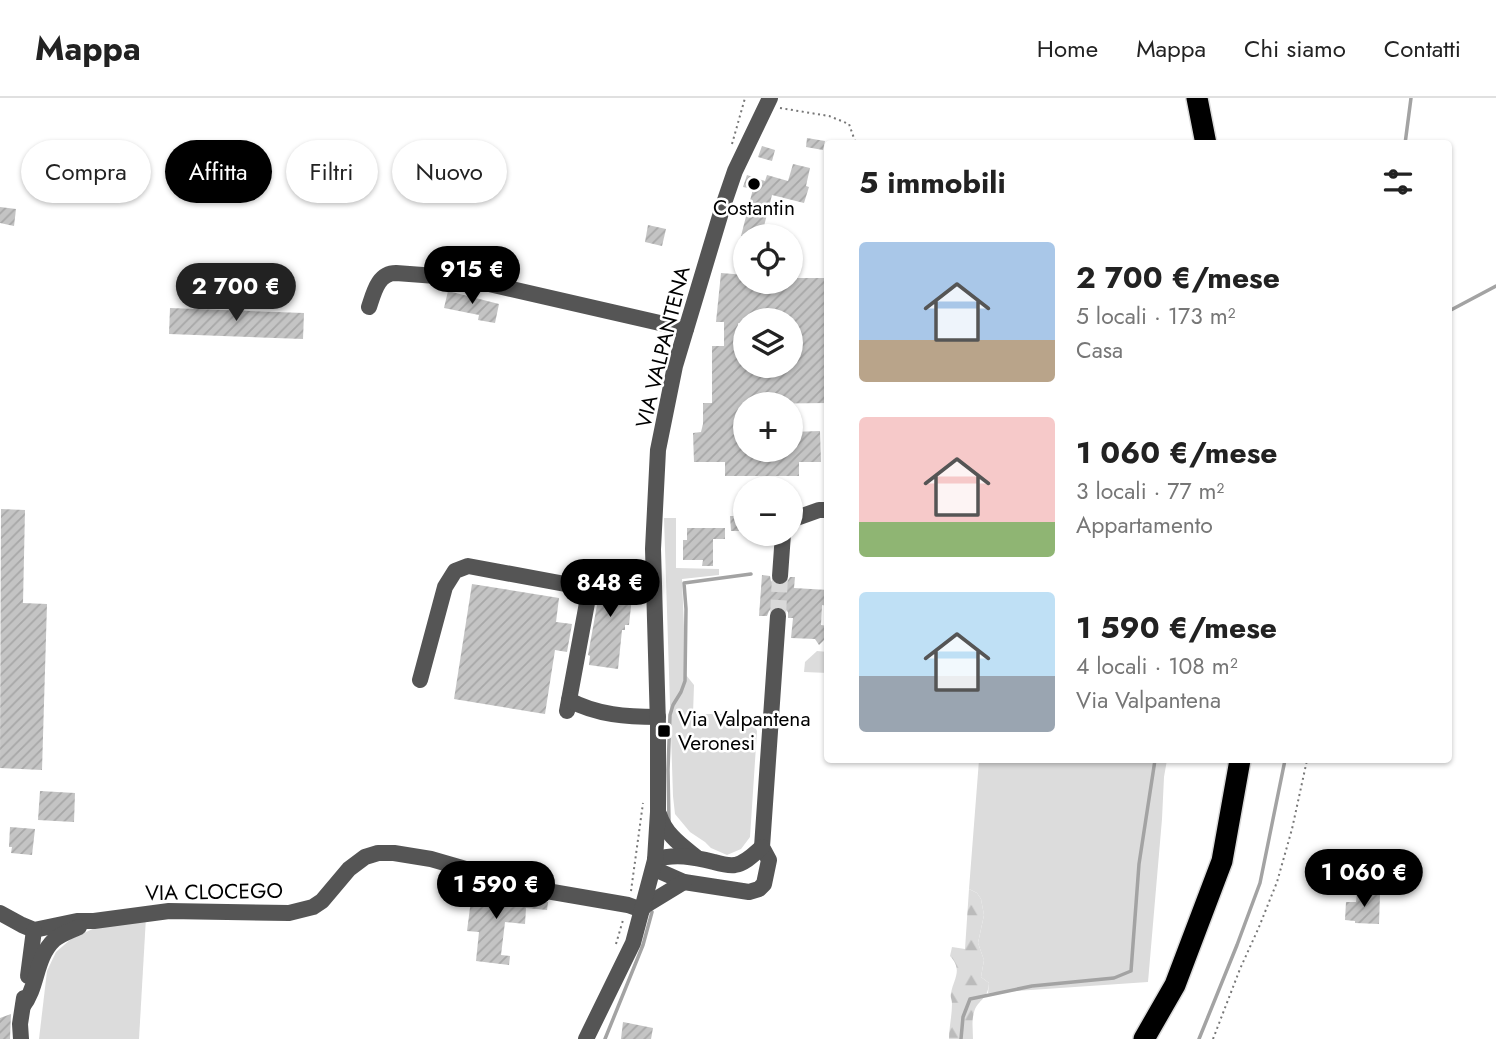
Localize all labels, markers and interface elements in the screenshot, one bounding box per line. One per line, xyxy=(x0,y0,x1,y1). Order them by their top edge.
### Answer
text: Mappa xyxy=(35,25,141,72)
text: Home xyxy=(1037,31,1098,66)
text: Mappa xyxy=(1136,31,1206,66)
text: Chi siamo xyxy=(1244,31,1346,66)
text: Contatti xyxy=(1384,31,1461,66)
chip: Compra xyxy=(21,140,151,203)
chip: Affitta xyxy=(165,140,272,203)
chip: Filtri xyxy=(286,140,378,203)
chip: Nuovo xyxy=(392,140,507,203)
text: 5 immobili xyxy=(859,161,1006,204)
icon: filters xyxy=(1379,163,1417,201)
marker: Costantin xyxy=(746,176,762,192)
place label: Costantin xyxy=(713,193,795,223)
map controls xyxy=(733,224,803,546)
button: locate xyxy=(733,224,803,294)
pin: 915 € xyxy=(423,246,521,306)
text: 915 € xyxy=(440,252,504,286)
text: 2 700 €/mese xyxy=(1076,256,1280,299)
street label: VIA VALPANTENA xyxy=(628,263,698,431)
pin: 2 700 € xyxy=(171,264,301,323)
text: 2 700 € xyxy=(192,269,280,303)
icon: home xyxy=(915,270,999,354)
text: 5 locali · 173 m² xyxy=(1076,299,1236,333)
button: layers xyxy=(733,308,803,378)
text: Casa xyxy=(1076,333,1123,367)
button: + xyxy=(733,392,803,462)
text: 1 060 €/mese xyxy=(1076,431,1278,474)
icon: home xyxy=(915,445,999,529)
text: 3 locali · 77 m² xyxy=(1076,474,1224,508)
button: − xyxy=(733,476,803,546)
text: Appartamento xyxy=(1076,508,1213,542)
pin: 848 € xyxy=(561,560,659,619)
text: 848 € xyxy=(577,565,643,599)
text: 1 590 €/mese xyxy=(1076,606,1277,649)
icon: home xyxy=(915,620,999,704)
text: 4 locali · 108 m² xyxy=(1076,649,1238,683)
text: Via Valpantena xyxy=(1076,683,1221,717)
place label: Via Valpantena Veronesi xyxy=(678,704,811,758)
marker: Via Valpantena Veronesi xyxy=(656,723,672,739)
pin: 1 060 € xyxy=(1299,850,1429,909)
text: 1 060 € xyxy=(1321,855,1407,889)
pin: 1 590 € xyxy=(431,862,561,921)
text: 1 590 € xyxy=(453,867,539,901)
street label: VIA CLOCEGO xyxy=(145,876,283,908)

